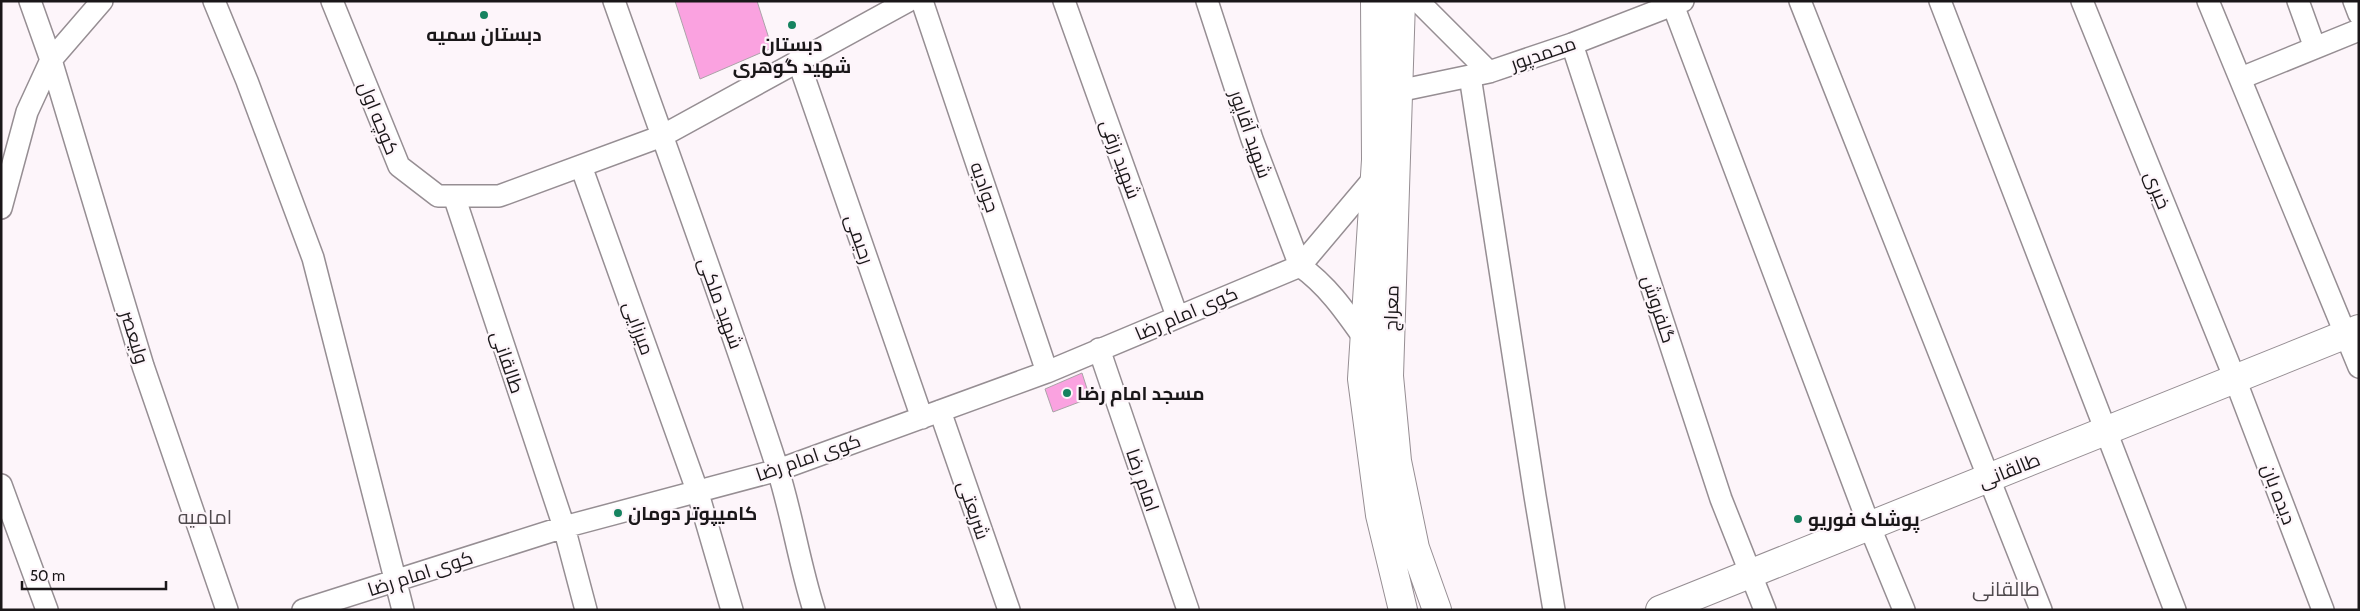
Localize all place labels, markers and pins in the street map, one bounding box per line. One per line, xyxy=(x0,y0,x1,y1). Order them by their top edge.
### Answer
marker: دبستان سمیه xyxy=(478,9,490,21)
marker: دبستان شهید گوهری xyxy=(786,19,798,31)
place label: دبستان سمیه xyxy=(426,23,542,46)
place label: دبستان شهید گوهری xyxy=(733,33,851,78)
place label: مسجد امام رضا xyxy=(1077,382,1205,407)
marker: مسجد امام رضا xyxy=(1061,387,1073,399)
place label: کامیپوتر دومان xyxy=(628,502,757,526)
marker: کامیپوتر دومان xyxy=(612,507,624,519)
place label: پوشاک فوریو xyxy=(1808,508,1920,533)
marker: پوشاک فوریو xyxy=(1792,513,1804,525)

